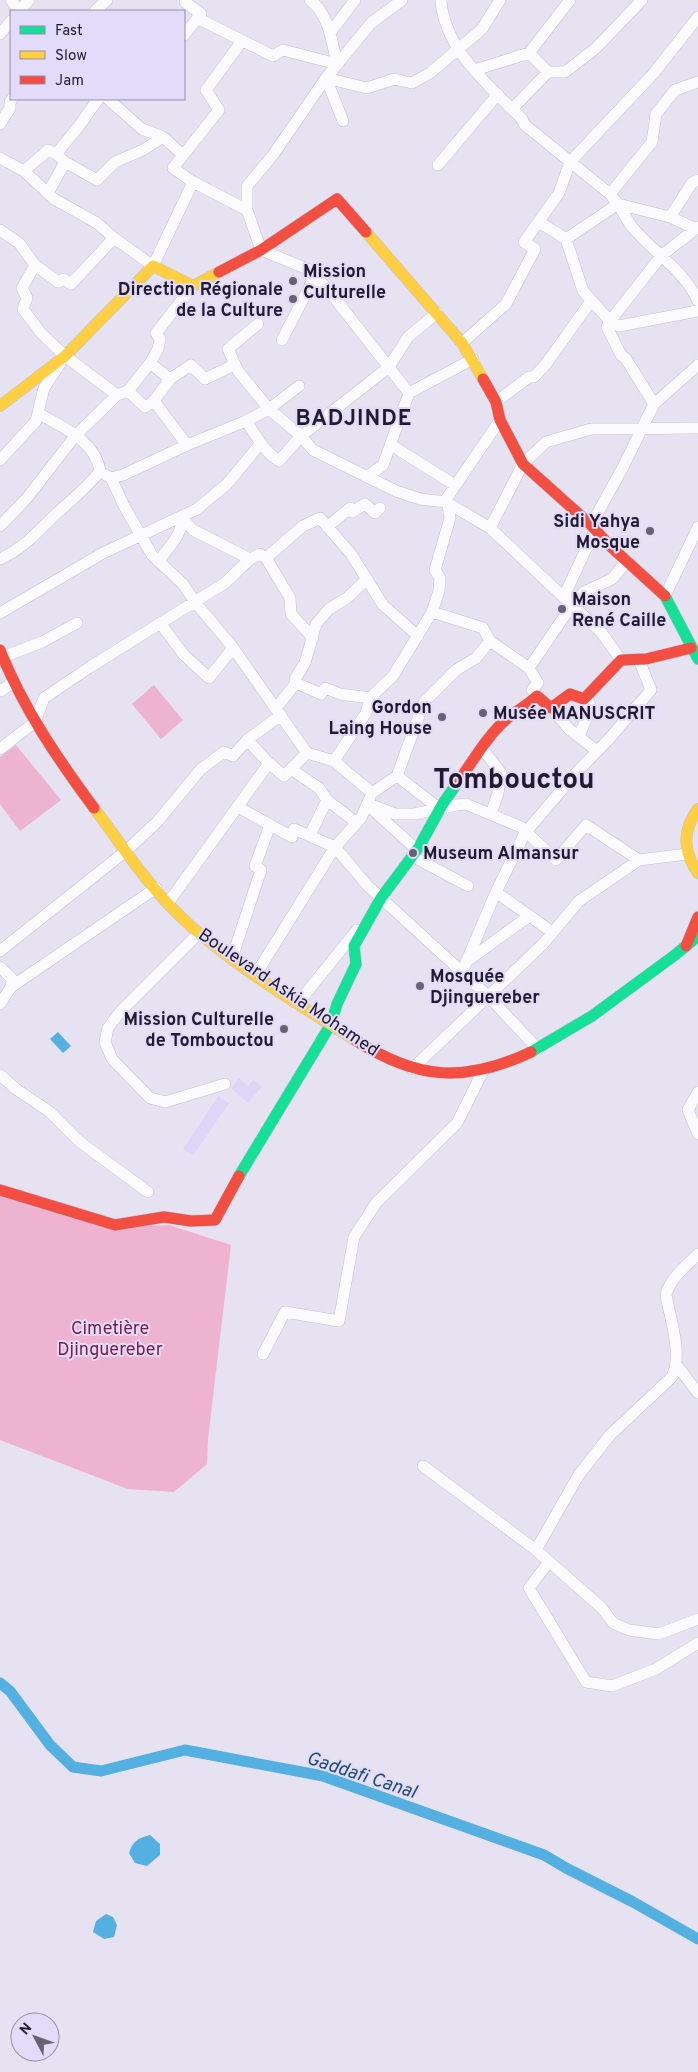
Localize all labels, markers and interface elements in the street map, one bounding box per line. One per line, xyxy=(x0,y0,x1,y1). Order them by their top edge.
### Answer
legend xyxy=(10,10,185,100)
text: Fast xyxy=(55,22,83,41)
text: Slow xyxy=(55,47,87,66)
text: Jam xyxy=(55,72,84,91)
place label: Mission Culturelle xyxy=(303,261,386,305)
marker: Mission Culturelle xyxy=(287,275,299,287)
place label: Direction Régionale de la Culture xyxy=(118,279,283,323)
marker: Direction Régionale de la Culture xyxy=(287,293,299,305)
district label: BADJINDE xyxy=(296,406,412,433)
place label: Sidi Yahya Mosque xyxy=(553,511,640,555)
marker: Sidi Yahya Mosque xyxy=(644,525,656,537)
place label: Maison René Caille xyxy=(572,589,666,633)
marker: Maison René Caille xyxy=(556,603,568,615)
place label: Gordon Laing House xyxy=(328,697,432,741)
place label: Musée MANUSCRIT xyxy=(493,703,655,726)
marker: Musée MANUSCRIT xyxy=(477,707,489,719)
marker: Gordon Laing House xyxy=(436,711,448,723)
district label: Tombouctou xyxy=(433,763,595,799)
place label: Museum Almansur xyxy=(423,843,579,866)
marker: Museum Almansur xyxy=(407,847,419,859)
street label: Boulevard Askia Mohamed xyxy=(193,924,383,1062)
place label: Mosquée Djinguereber xyxy=(430,966,540,1010)
marker: Mosquée Djinguereber xyxy=(414,980,426,992)
place label: Mission Culturelle de Tombouctou xyxy=(123,1009,274,1053)
marker: Mission Culturelle de Tombouctou xyxy=(278,1023,290,1035)
park label: Cimetière Djinguereber xyxy=(57,1318,163,1362)
water label: Gaddafi Canal xyxy=(303,1747,421,1805)
north arrow xyxy=(10,2012,60,2062)
text: N xyxy=(17,2020,36,2039)

